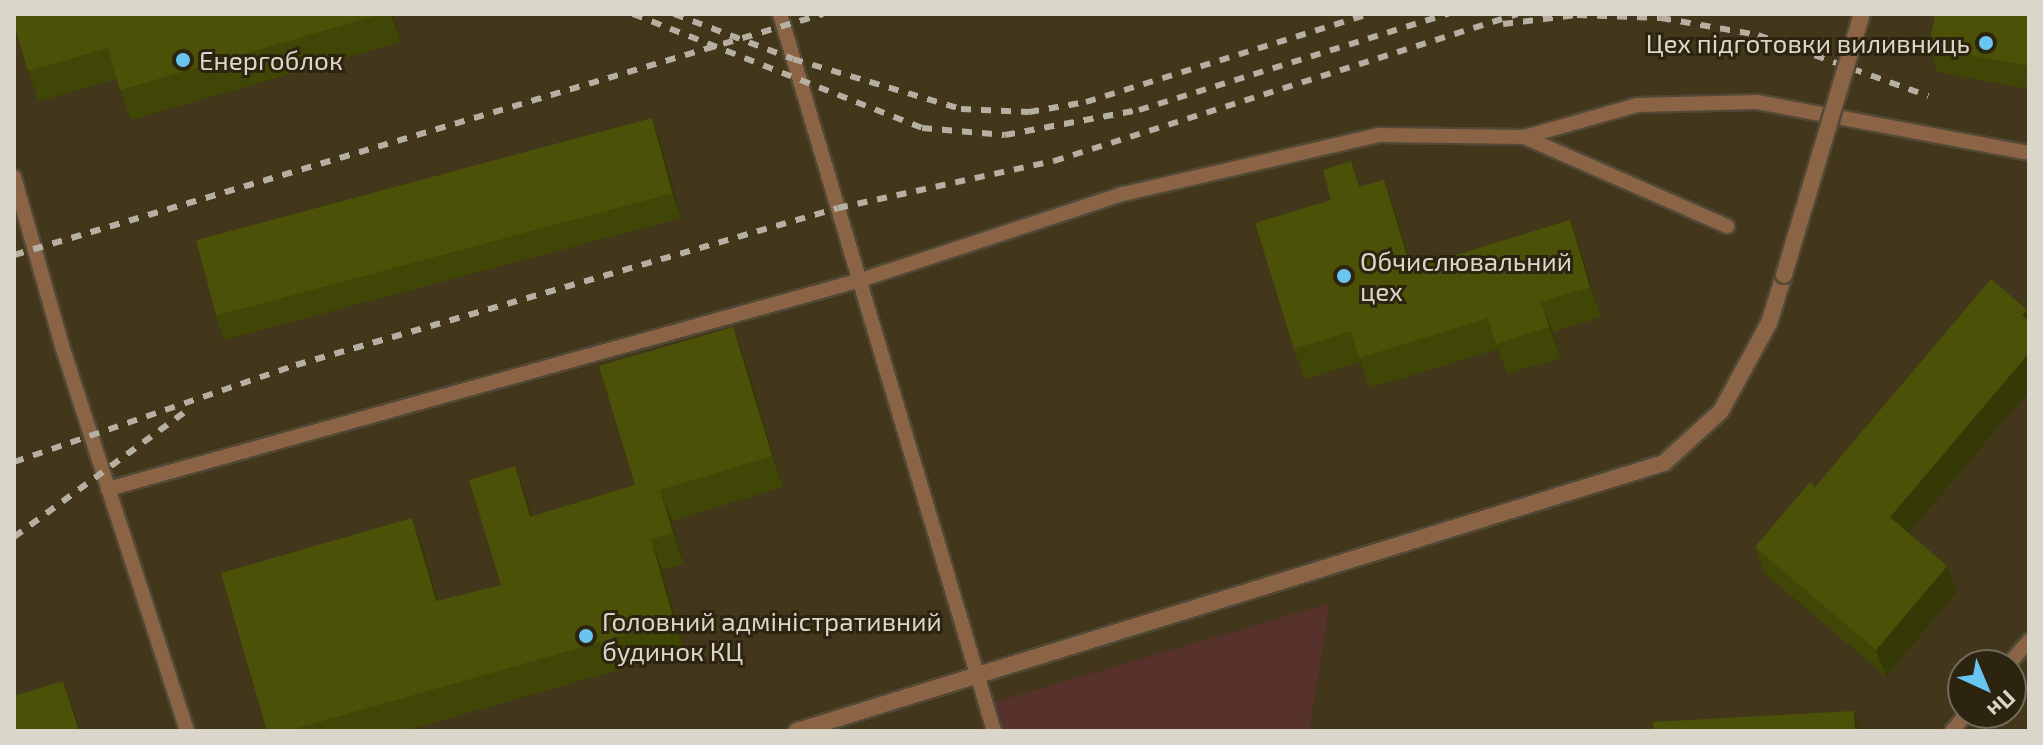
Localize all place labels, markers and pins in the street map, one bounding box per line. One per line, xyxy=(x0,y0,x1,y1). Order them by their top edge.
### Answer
place label: Цех підготовки виливниць xyxy=(1646,27,1970,59)
marker: Цех підготовки виливниць xyxy=(1977,34,1995,52)
place label: Енергоблок xyxy=(199,44,343,76)
marker: Енергоблок xyxy=(174,51,192,69)
place label: Обчислювальний цех xyxy=(1360,245,1572,306)
marker: Обчислювальний цех xyxy=(1335,267,1353,285)
place label: Головний адміністративний будинок КЦ xyxy=(602,605,942,666)
marker: Головний адміністративний будинок КЦ xyxy=(577,627,595,645)

